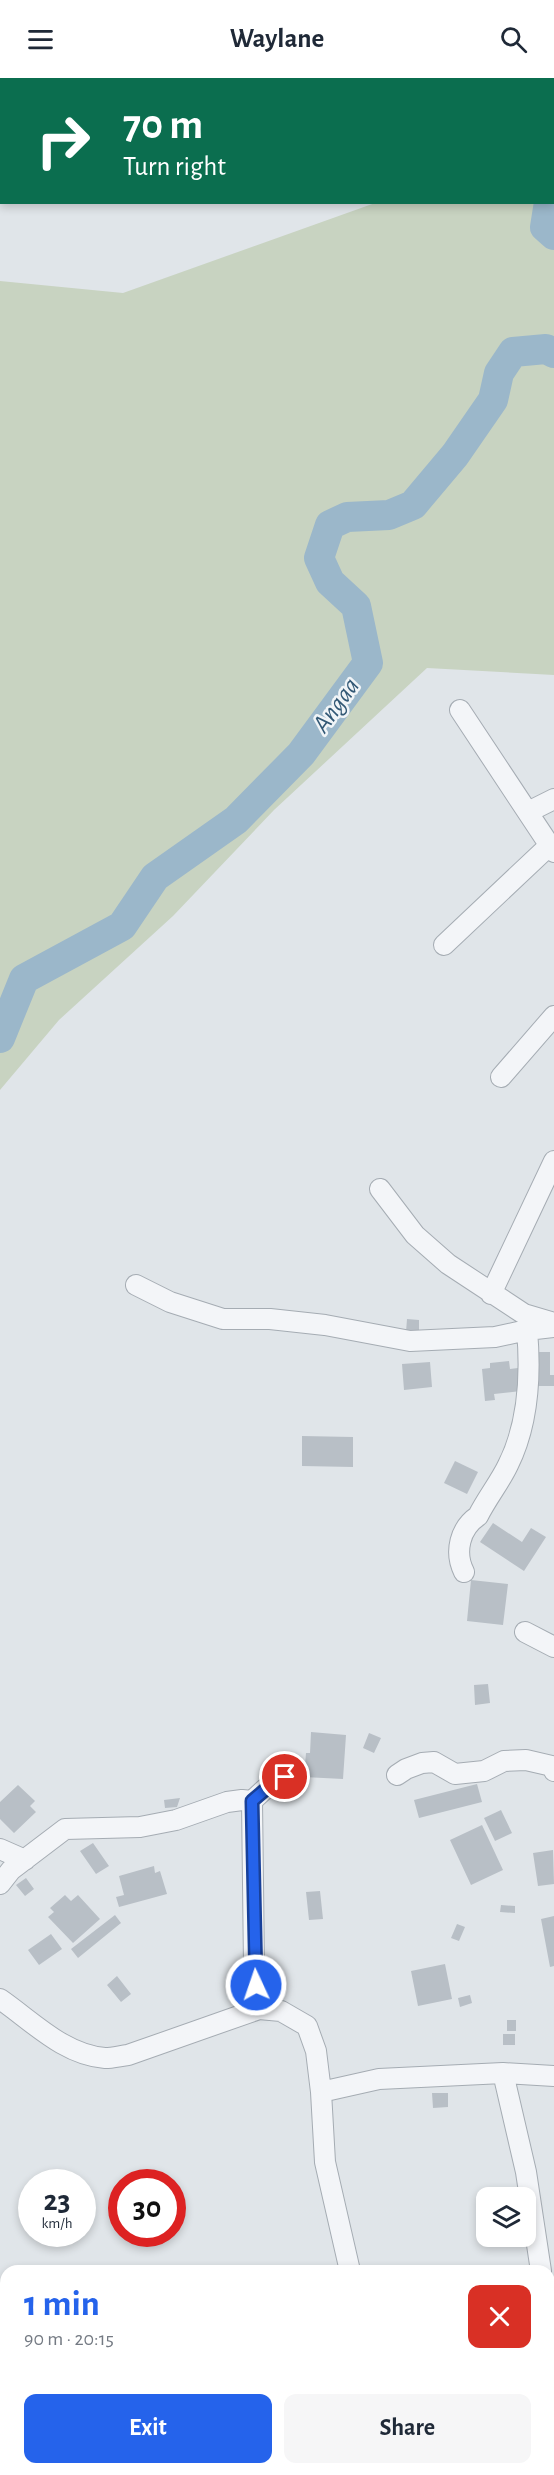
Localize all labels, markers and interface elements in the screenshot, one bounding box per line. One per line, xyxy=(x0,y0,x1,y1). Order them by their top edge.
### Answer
icon: menu xyxy=(24,23,57,56)
icon: search xyxy=(497,23,530,56)
text: Waylane xyxy=(230,25,324,52)
icon: right xyxy=(24,102,102,180)
text: 70 m xyxy=(123,104,203,146)
text: Turn right xyxy=(123,153,226,180)
water label: Angaa xyxy=(307,673,364,738)
pin xyxy=(259,1751,310,1802)
icon: arrive xyxy=(268,1760,301,1793)
position arrow xyxy=(224,1953,288,2017)
speed limit sign: 30 xyxy=(108,2169,186,2247)
text: 23 xyxy=(43,2186,71,2216)
map controls xyxy=(476,2187,536,2247)
button: layers xyxy=(476,2187,536,2247)
text: km/h xyxy=(42,2216,72,2231)
button: close xyxy=(468,2285,531,2348)
text: 1 min xyxy=(24,2286,100,2322)
text: 90 m · 20:15 xyxy=(24,2329,114,2349)
button: Exit xyxy=(24,2394,272,2463)
button: Share xyxy=(284,2394,531,2463)

